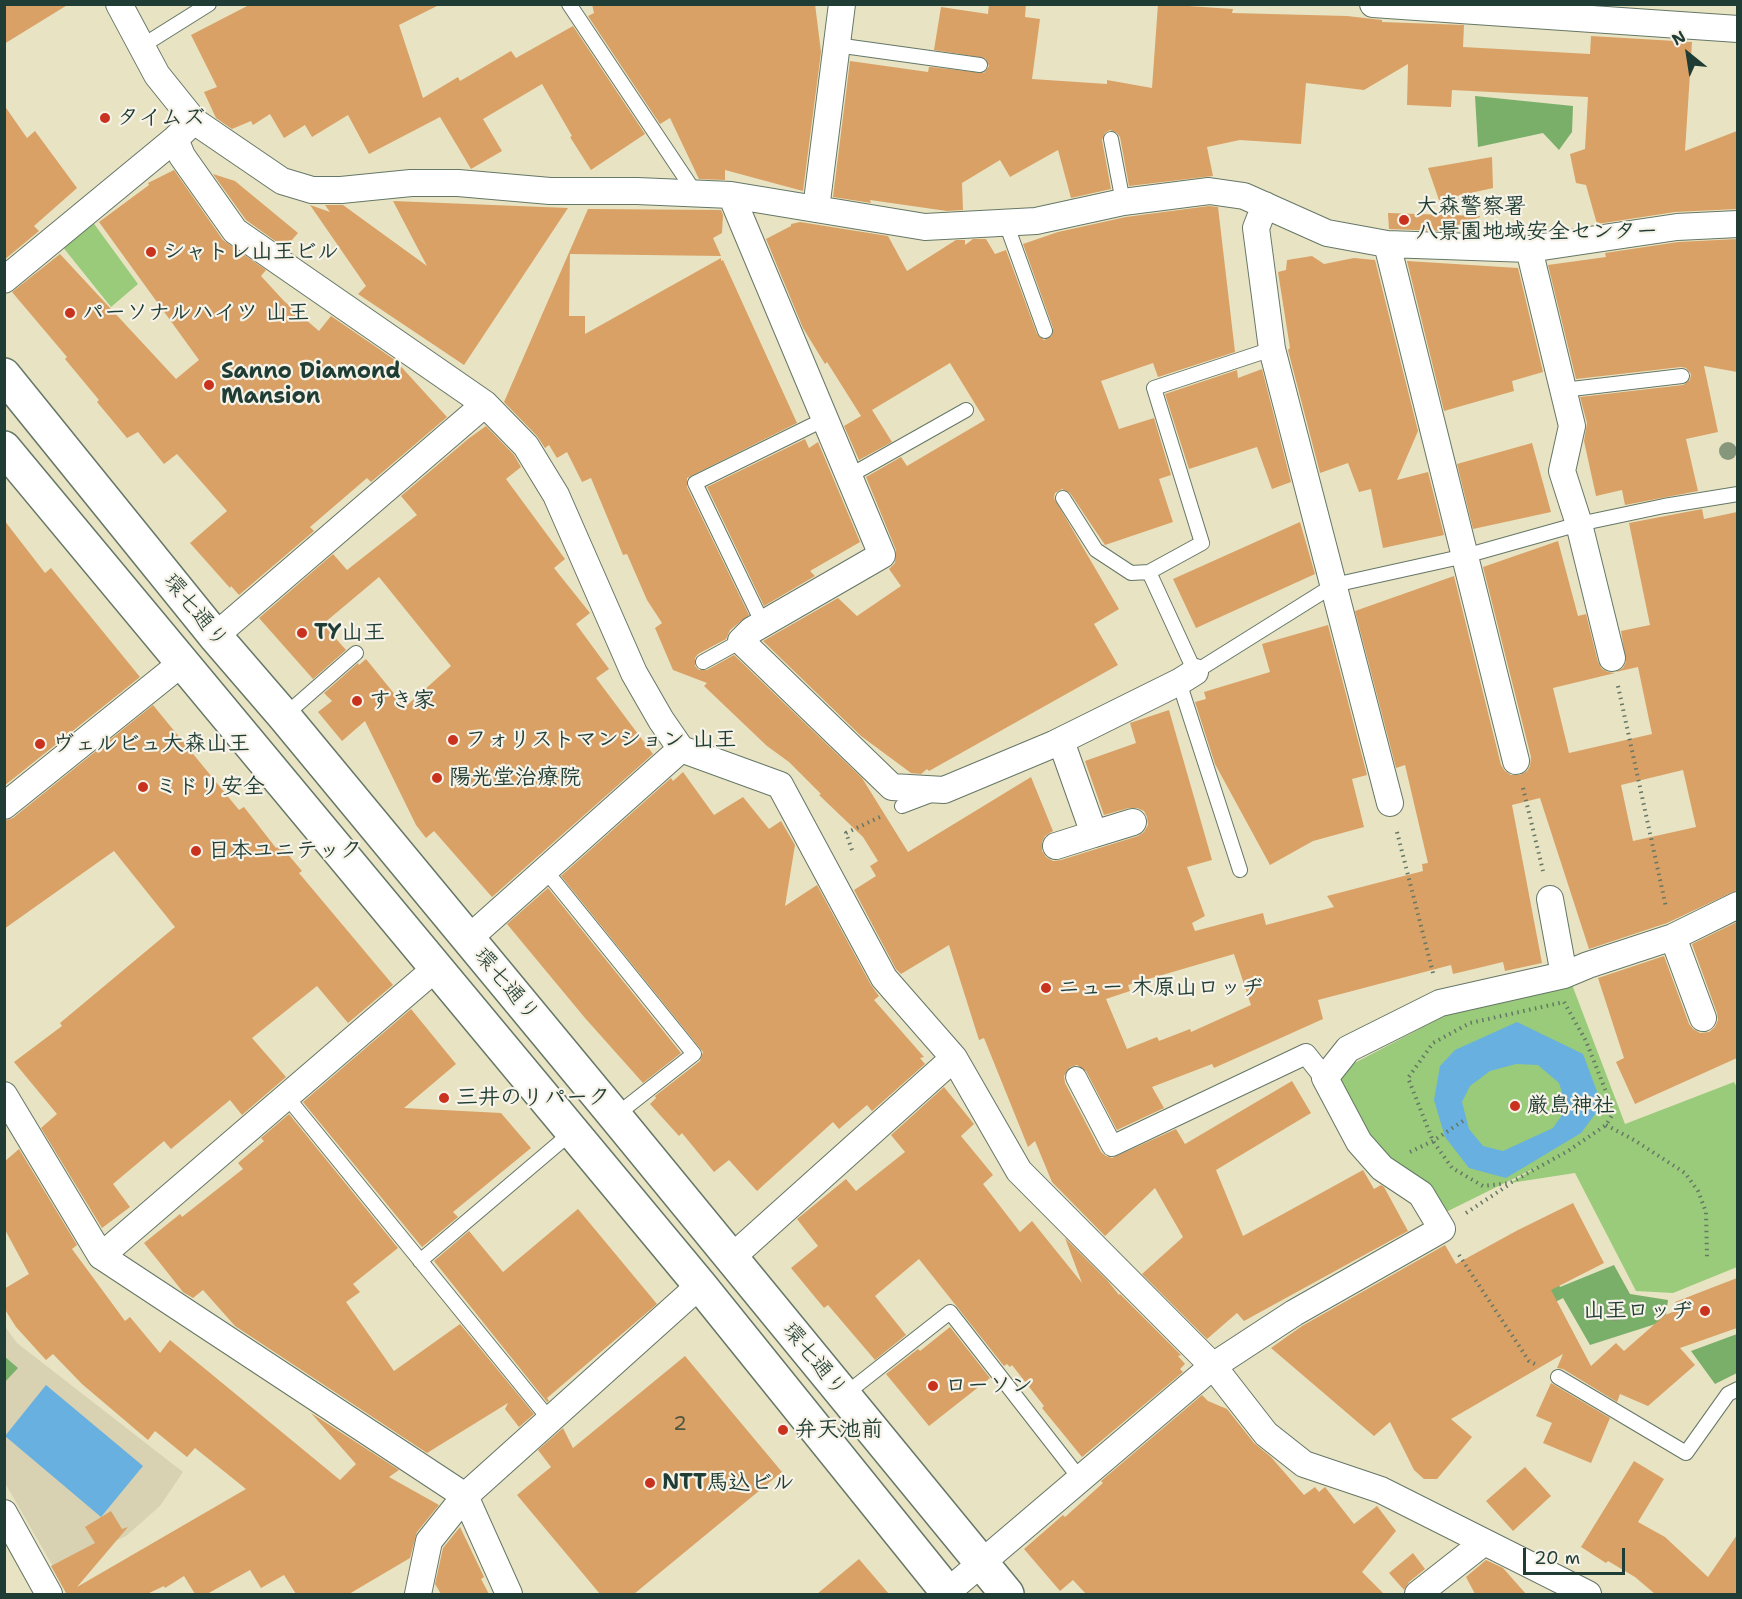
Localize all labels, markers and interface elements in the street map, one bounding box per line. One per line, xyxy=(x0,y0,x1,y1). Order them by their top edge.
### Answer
north arrow xyxy=(1658,24,1718,84)
text: N xyxy=(1668,26,1689,50)
place label: タイムズ xyxy=(117,105,205,131)
marker: タイムズ xyxy=(98,111,112,125)
place label: 大森警察署 八景園地域安全センター xyxy=(1416,194,1658,246)
marker: 大森警察署 八景園地域安全センター xyxy=(1397,213,1411,227)
place label: シャトレ山王ビル xyxy=(163,239,339,265)
marker: シャトレ山王ビル xyxy=(144,245,158,259)
place label: パーソナルハイツ 山王 xyxy=(82,300,310,326)
marker: パーソナルハイツ 山王 xyxy=(63,306,77,320)
place label: Sanno Diamond Mansion xyxy=(221,359,401,410)
marker: Sanno Diamond Mansion xyxy=(202,378,216,392)
street label: 環七通り xyxy=(157,568,233,654)
place label: TY山王 xyxy=(314,620,385,646)
marker: TY山王 xyxy=(295,626,309,640)
place label: すき家 xyxy=(369,688,435,714)
marker: すき家 xyxy=(350,694,364,708)
place label: フォリストマンション 山王 xyxy=(465,727,737,753)
place label: ヴェルビュ大森山王 xyxy=(52,731,250,757)
marker: フォリストマンション 山王 xyxy=(446,733,460,747)
marker: ヴェルビュ大森山王 xyxy=(33,737,47,751)
place label: 陽光堂治療院 xyxy=(449,765,581,791)
marker: 陽光堂治療院 xyxy=(430,771,444,785)
place label: ミドリ安全 xyxy=(155,774,265,800)
marker: ミドリ安全 xyxy=(136,780,150,794)
place label: 日本ユニテック xyxy=(208,838,362,864)
marker: 日本ユニテック xyxy=(189,844,203,858)
street label: 環七通り xyxy=(468,943,544,1027)
place label: ニュー 木原山ロッヂ xyxy=(1058,975,1263,1001)
marker: ニュー 木原山ロッヂ xyxy=(1039,981,1053,995)
place label: 三井のリパーク xyxy=(456,1085,610,1111)
marker: 三井のリパーク xyxy=(437,1091,451,1105)
place label: 厳島神社 xyxy=(1527,1093,1615,1119)
marker: 厳島神社 xyxy=(1508,1099,1522,1113)
place label: 山王ロッヂ xyxy=(1583,1298,1693,1324)
marker: 山王ロッヂ xyxy=(1698,1304,1712,1318)
street label: 環七通り xyxy=(776,1317,852,1403)
place label: ローソン xyxy=(945,1373,1033,1399)
marker: ローソン xyxy=(926,1379,940,1393)
house number: 2 xyxy=(673,1413,687,1437)
place label: 弁天池前 xyxy=(795,1417,883,1443)
marker: 弁天池前 xyxy=(776,1423,790,1437)
place label: NTT馬込ビル xyxy=(662,1470,795,1496)
marker: NTT馬込ビル xyxy=(643,1476,657,1490)
scale bar xyxy=(1526,1536,1628,1574)
text: 20 m xyxy=(1534,1546,1580,1570)

